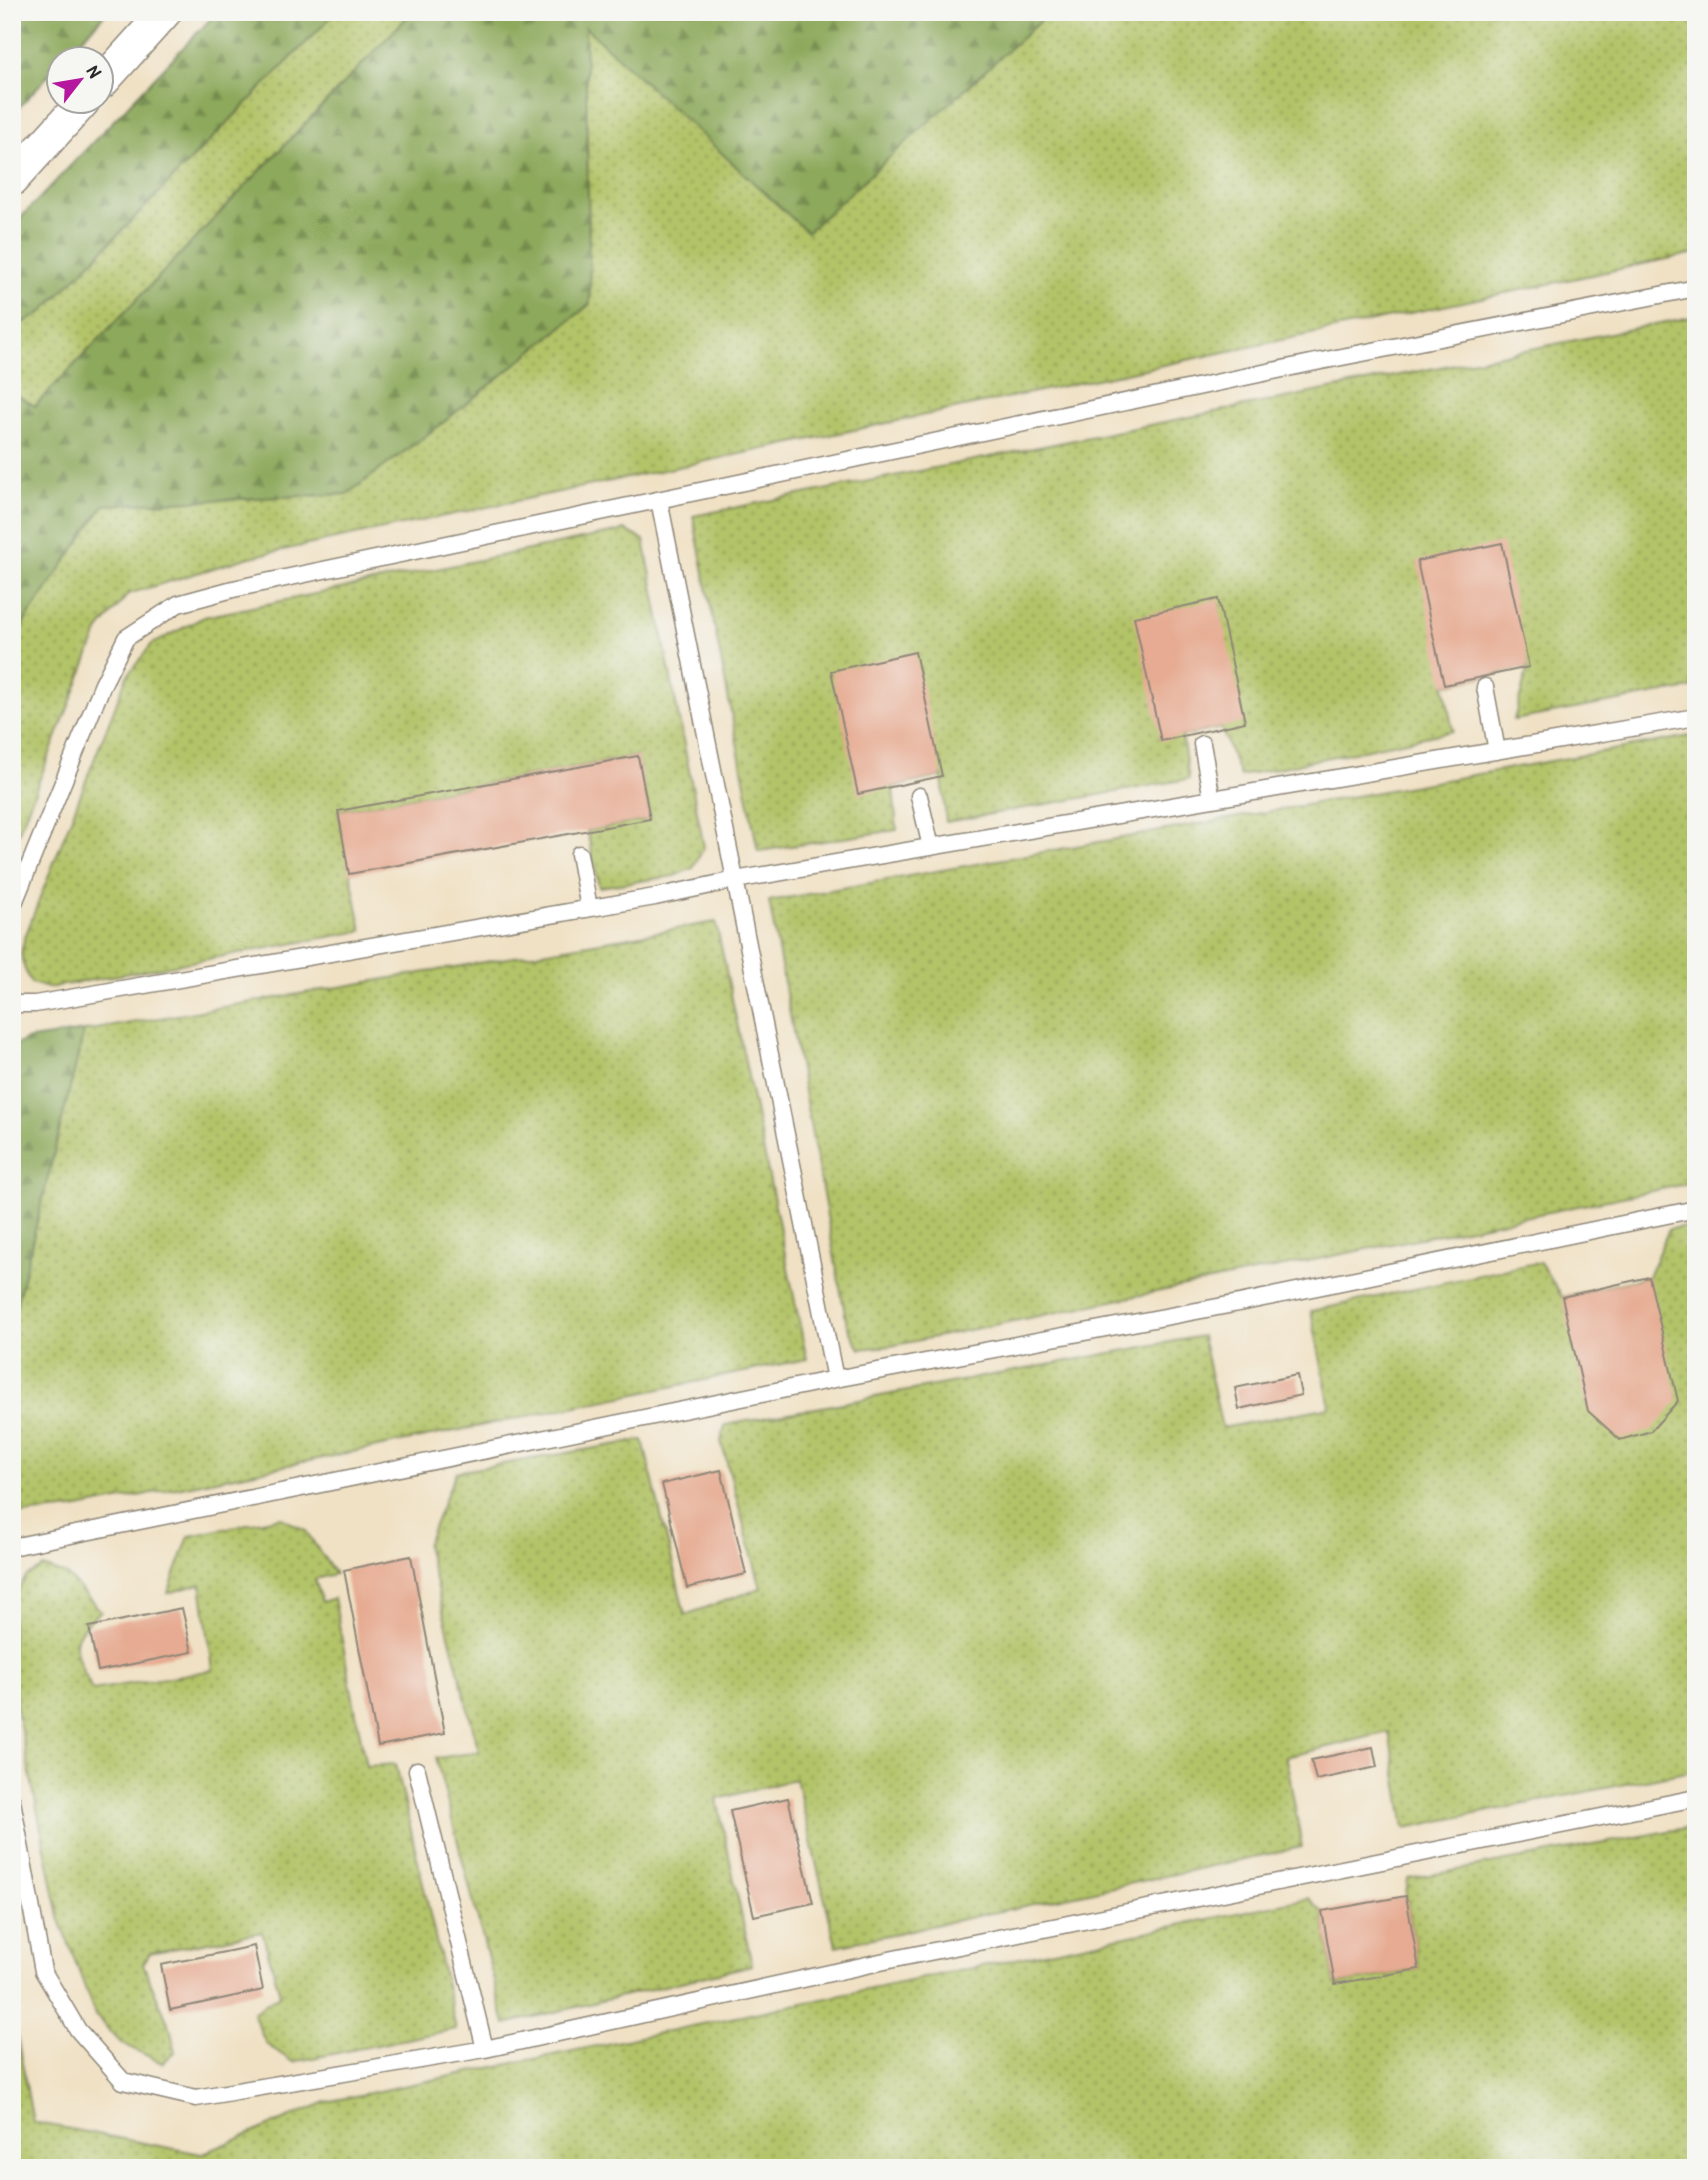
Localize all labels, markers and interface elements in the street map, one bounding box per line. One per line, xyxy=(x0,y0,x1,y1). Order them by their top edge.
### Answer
north arrow xyxy=(46,46,116,116)
text: N xyxy=(81,60,108,82)

